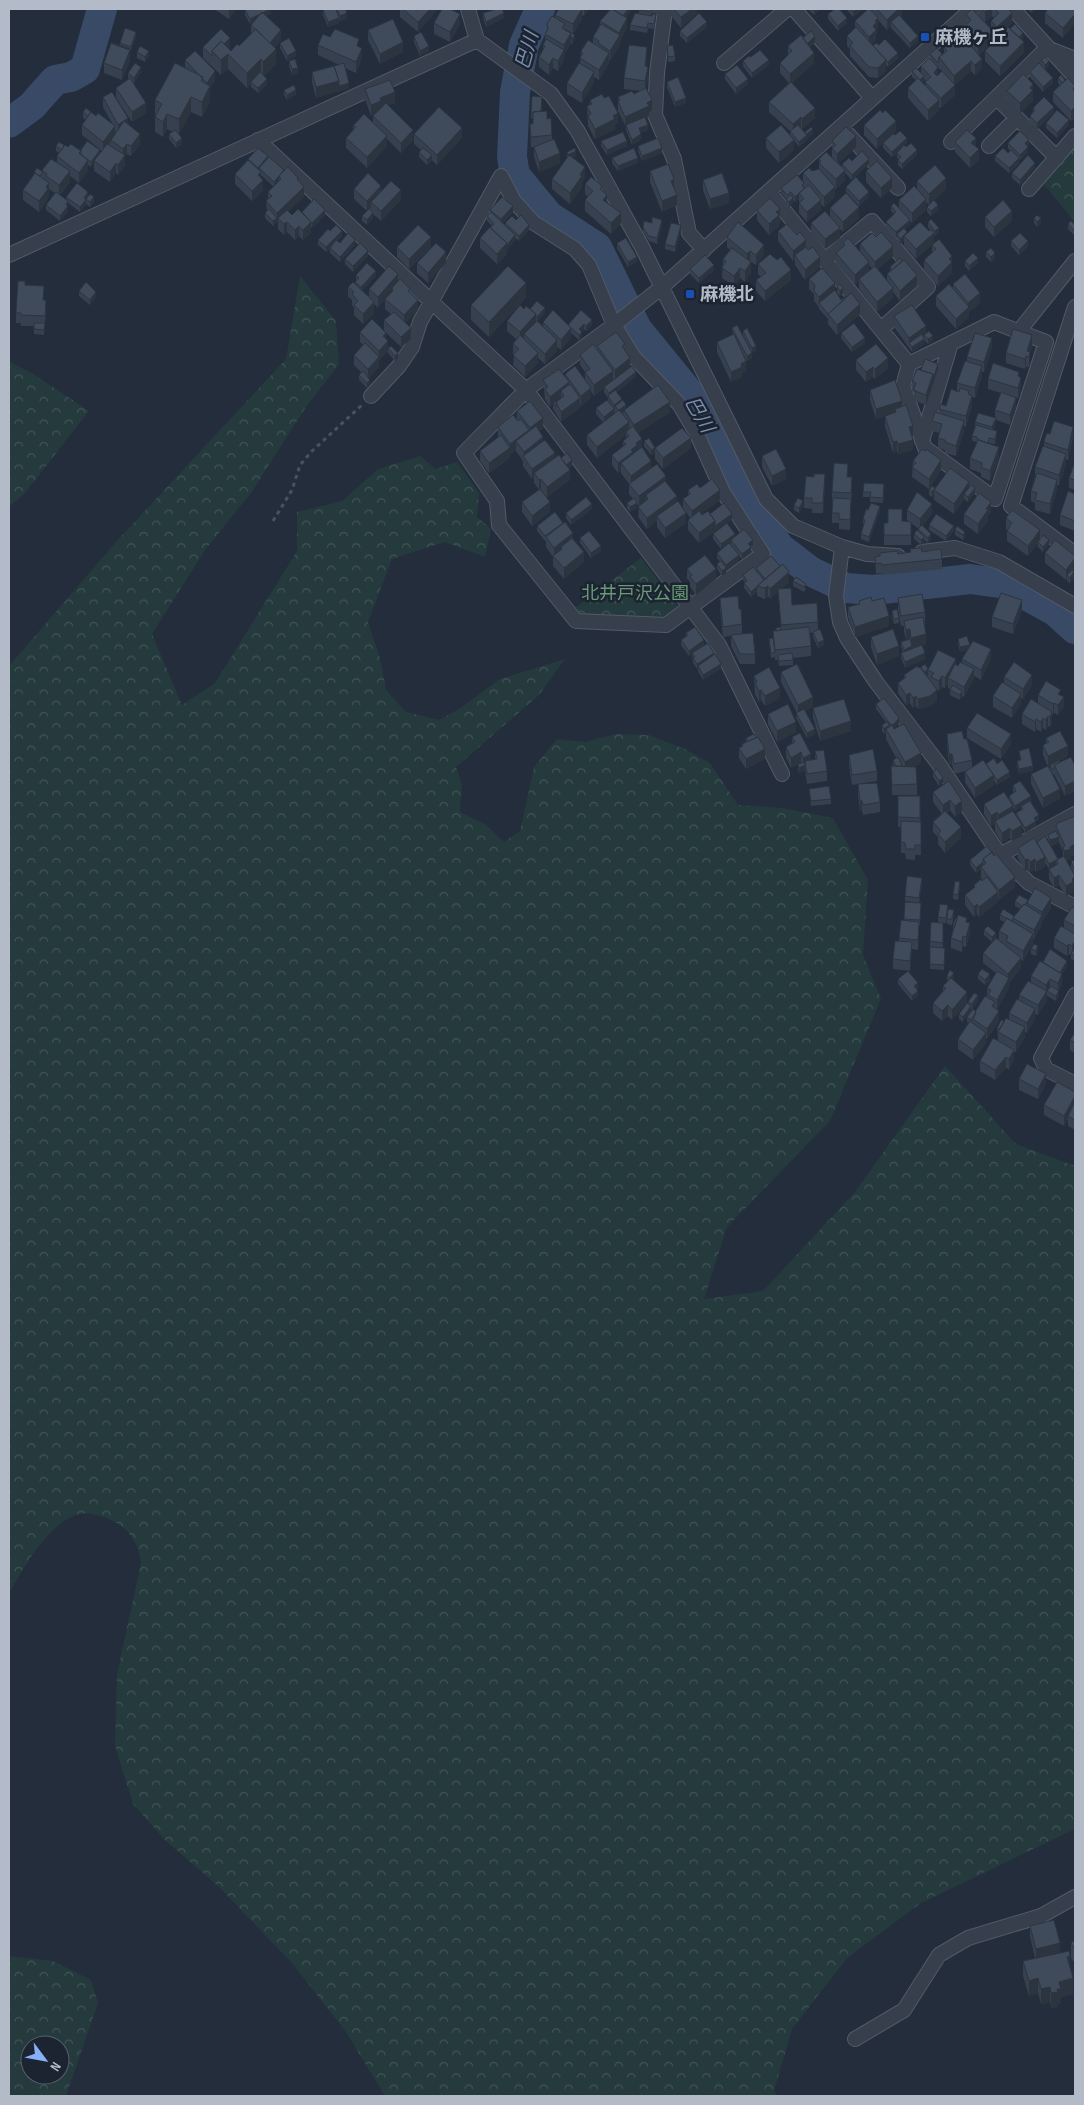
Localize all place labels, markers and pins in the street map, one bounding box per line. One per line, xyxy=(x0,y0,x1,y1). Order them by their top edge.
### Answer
place label: 麻機ヶ丘 xyxy=(935,27,1007,48)
marker: 麻機ヶ丘 xyxy=(919,31,931,43)
place label: 麻機北 xyxy=(700,284,754,305)
marker: 麻機北 xyxy=(684,288,696,300)

